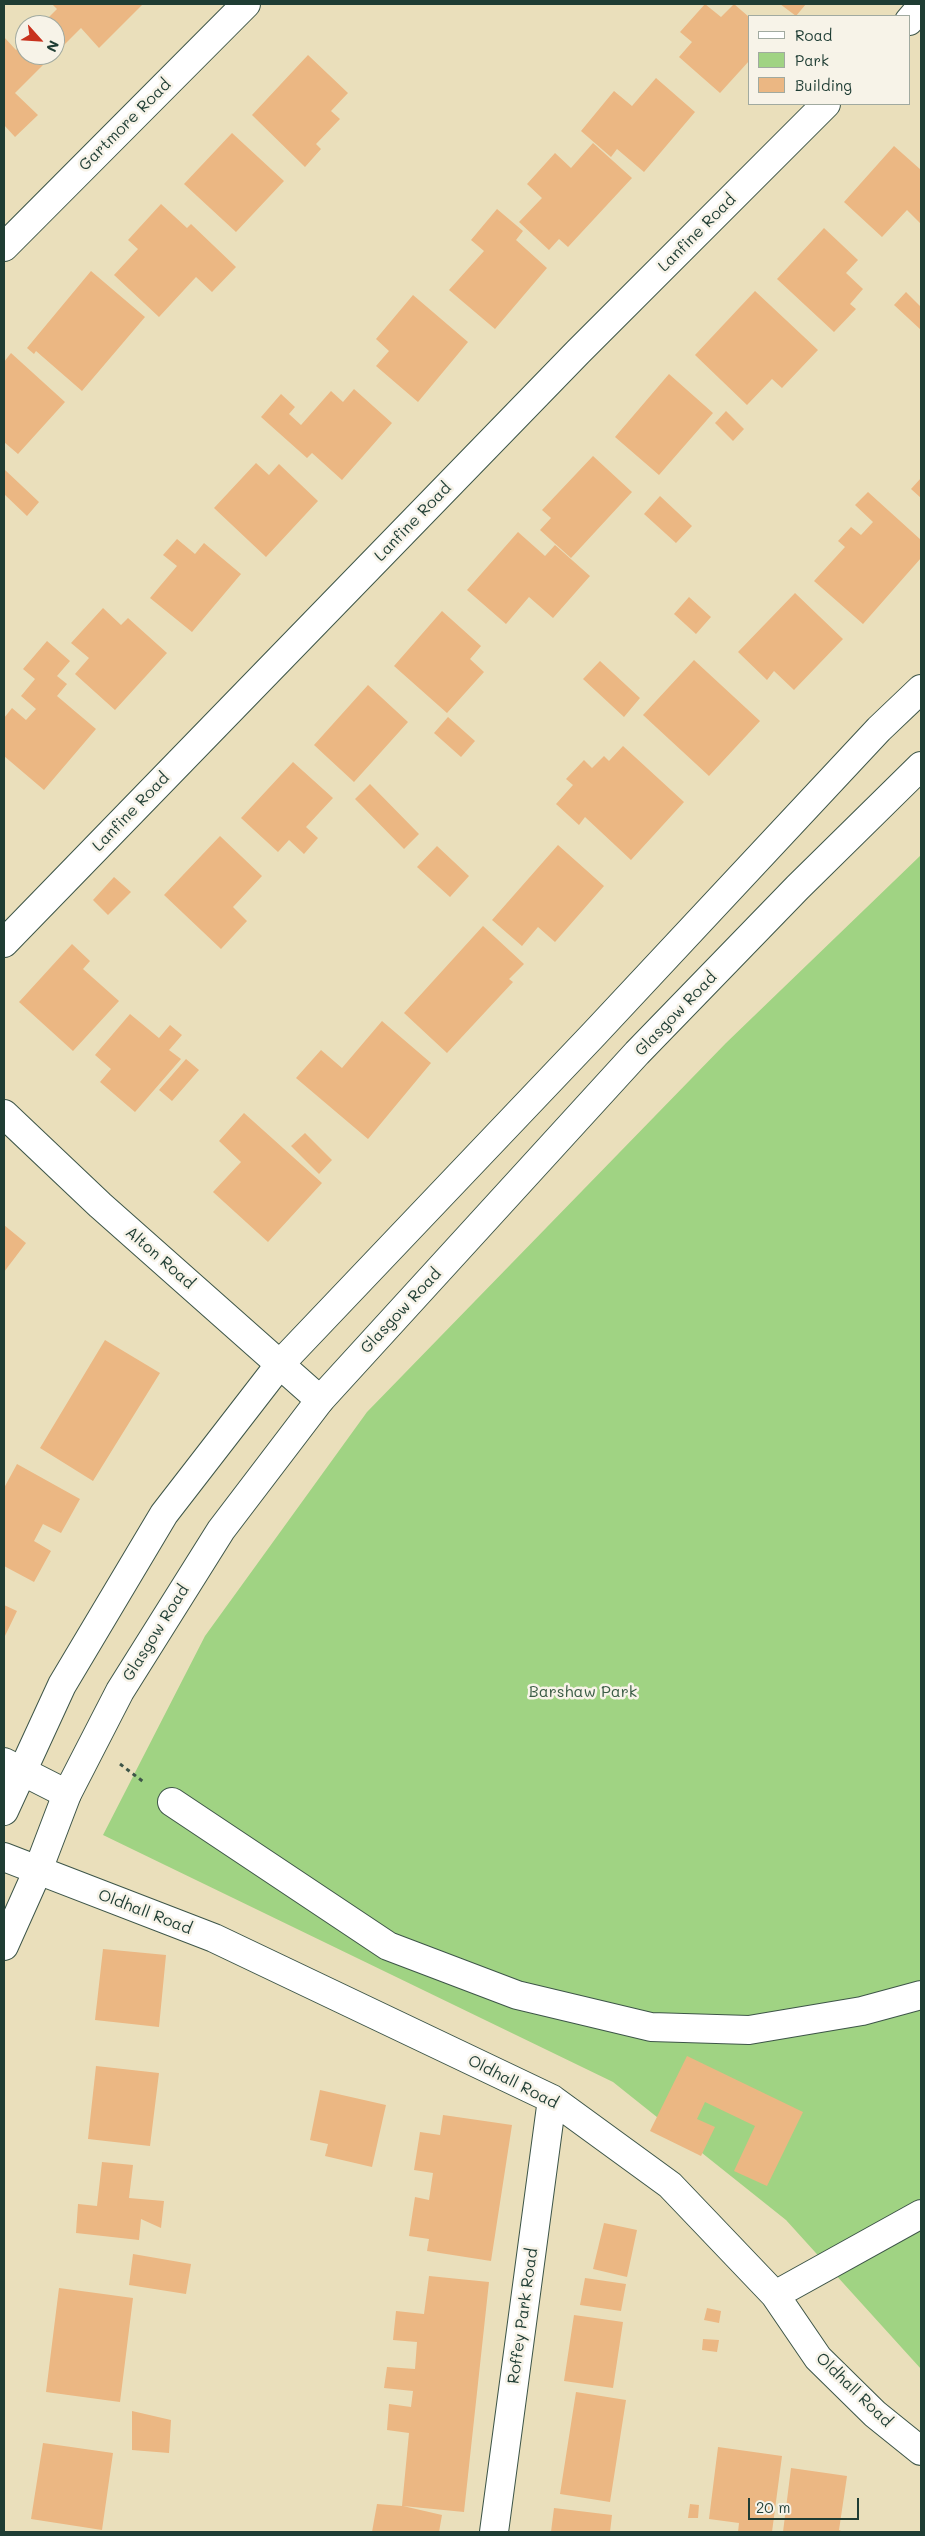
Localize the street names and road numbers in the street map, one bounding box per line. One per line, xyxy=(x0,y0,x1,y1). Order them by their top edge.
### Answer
street label: Gartmore Road xyxy=(75,75,175,175)
street label: Lanfine Road xyxy=(654,190,740,276)
street label: Lanfine Road xyxy=(371,479,455,565)
street label: Lanfine Road xyxy=(89,769,173,855)
street label: Glasgow Road xyxy=(631,968,721,1060)
street label: Alton Road xyxy=(121,1223,199,1293)
street label: Glasgow Road xyxy=(357,1264,445,1358)
street label: Glasgow Road xyxy=(119,1581,193,1685)
street label: Oldhall Road xyxy=(95,1885,195,1939)
street label: Oldhall Road xyxy=(465,2051,561,2113)
street label: Roffey Park Road xyxy=(504,2247,542,2385)
street label: Oldhall Road xyxy=(812,2349,896,2431)

